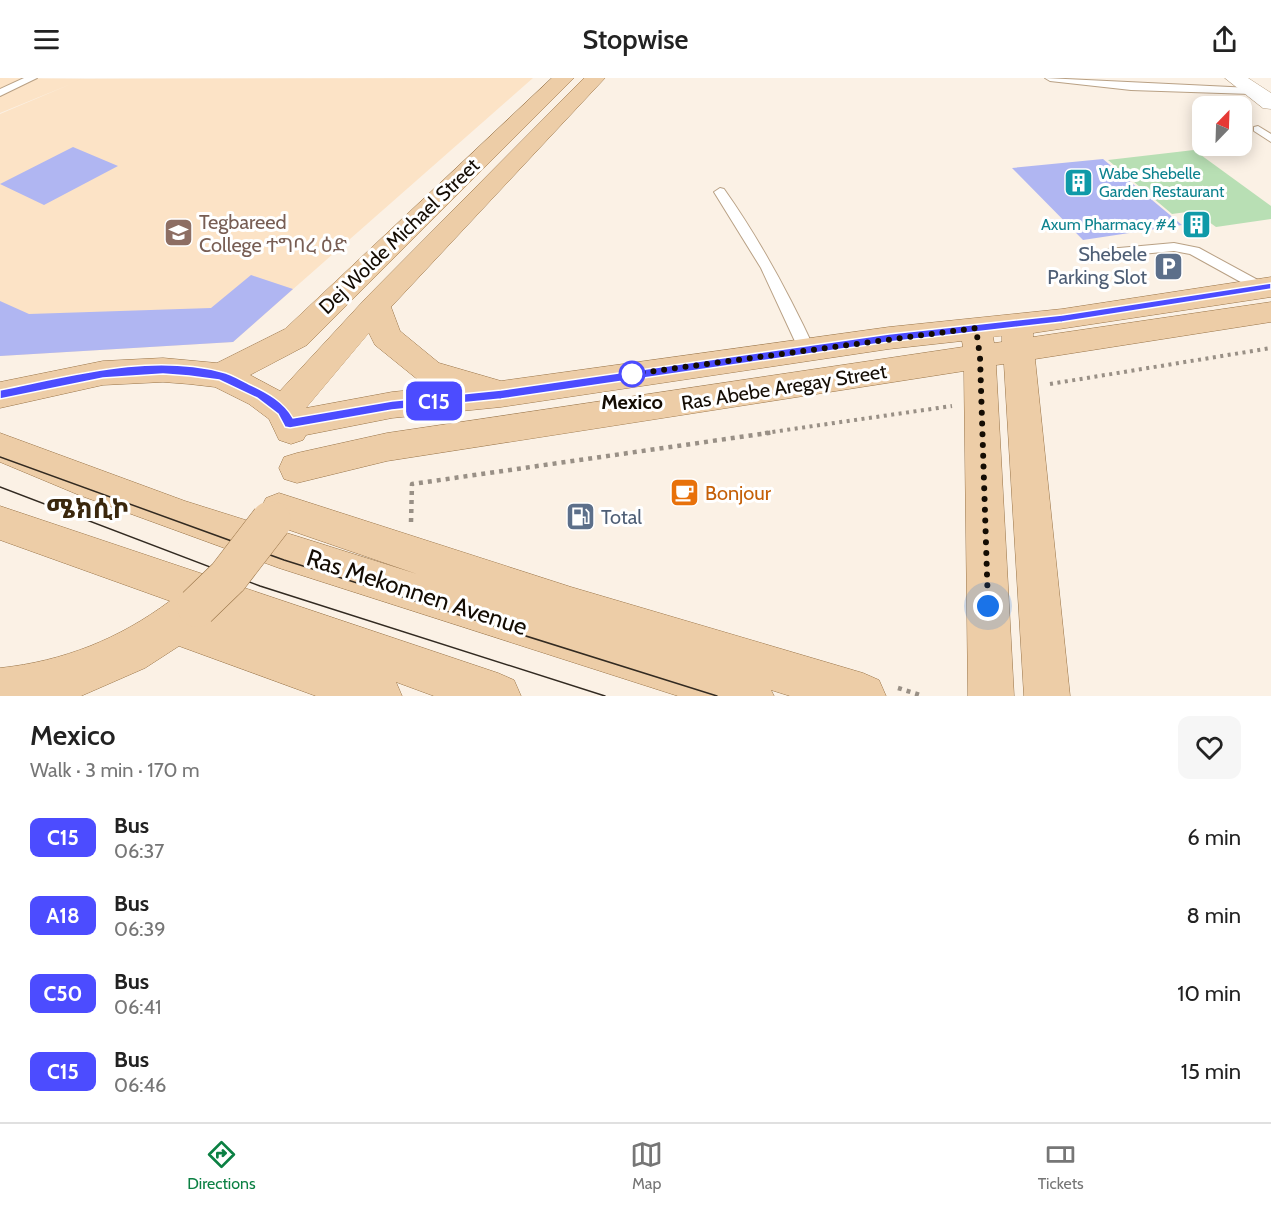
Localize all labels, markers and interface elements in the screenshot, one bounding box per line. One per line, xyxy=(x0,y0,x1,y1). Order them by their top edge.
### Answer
icon: menu xyxy=(30,23,63,56)
text: Stopwise xyxy=(583,23,688,56)
icon: share xyxy=(1208,23,1241,56)
north arrow xyxy=(1192,96,1252,156)
map controls xyxy=(1192,96,1252,156)
street label: Dej Wolde Michael Street xyxy=(314,153,484,319)
place label: Wabe Shebelle Garden Restaurant xyxy=(1099,164,1225,201)
building icon: Wabe Shebelle Garden Restaurant xyxy=(1062,166,1094,198)
building icon: Axum Pharmacy #4 xyxy=(1181,208,1213,240)
place label: Tegbareed College ተግባረ ዕድ xyxy=(199,210,347,257)
place label: Axum Pharmacy #4 xyxy=(1041,215,1176,234)
school or university icon: Tegbareed College ተግባረ ዕድ xyxy=(162,217,194,249)
place label: Shebele Parking Slot xyxy=(1047,242,1147,289)
parking icon: Shebele Parking Slot xyxy=(1152,250,1184,282)
street label: Ras Abebe Aregay Street xyxy=(680,359,889,415)
marker: Mexico xyxy=(619,361,645,387)
line badge: C15 xyxy=(400,382,468,420)
text: C15 xyxy=(418,389,450,414)
place label: Mexico xyxy=(601,390,663,414)
cafe icon: Bonjour xyxy=(668,477,700,509)
place label: Bonjour xyxy=(705,481,772,505)
district label: ሜክሲኮ xyxy=(46,493,130,525)
fuel station icon: Total xyxy=(564,501,596,533)
place label: Total xyxy=(601,505,642,529)
street label: Ras Mekonnen Avenue xyxy=(303,543,531,641)
your location xyxy=(973,591,1003,621)
button: heart xyxy=(1178,716,1241,779)
text: Mexico xyxy=(30,718,115,752)
text: Walk · 3 min · 170 m xyxy=(30,758,200,782)
text: Bus xyxy=(114,812,149,839)
text: 6 min xyxy=(1187,824,1241,851)
text: C15 xyxy=(47,825,79,850)
text: 06:37 xyxy=(114,839,164,863)
text: Bus xyxy=(114,890,149,917)
text: 8 min xyxy=(1186,902,1241,929)
text: A18 xyxy=(46,903,80,928)
text: 06:39 xyxy=(114,917,166,941)
text: Bus xyxy=(114,968,149,995)
text: 10 min xyxy=(1177,980,1241,1007)
text: C50 xyxy=(44,981,82,1006)
text: 06:41 xyxy=(114,995,162,1019)
text: Bus xyxy=(114,1046,149,1073)
text: 15 min xyxy=(1181,1058,1241,1085)
text: C15 xyxy=(47,1059,79,1084)
text: 06:46 xyxy=(114,1073,166,1097)
tab: Directions xyxy=(187,1138,256,1193)
tab: Map xyxy=(630,1138,663,1193)
tab: Tickets xyxy=(1038,1138,1084,1193)

